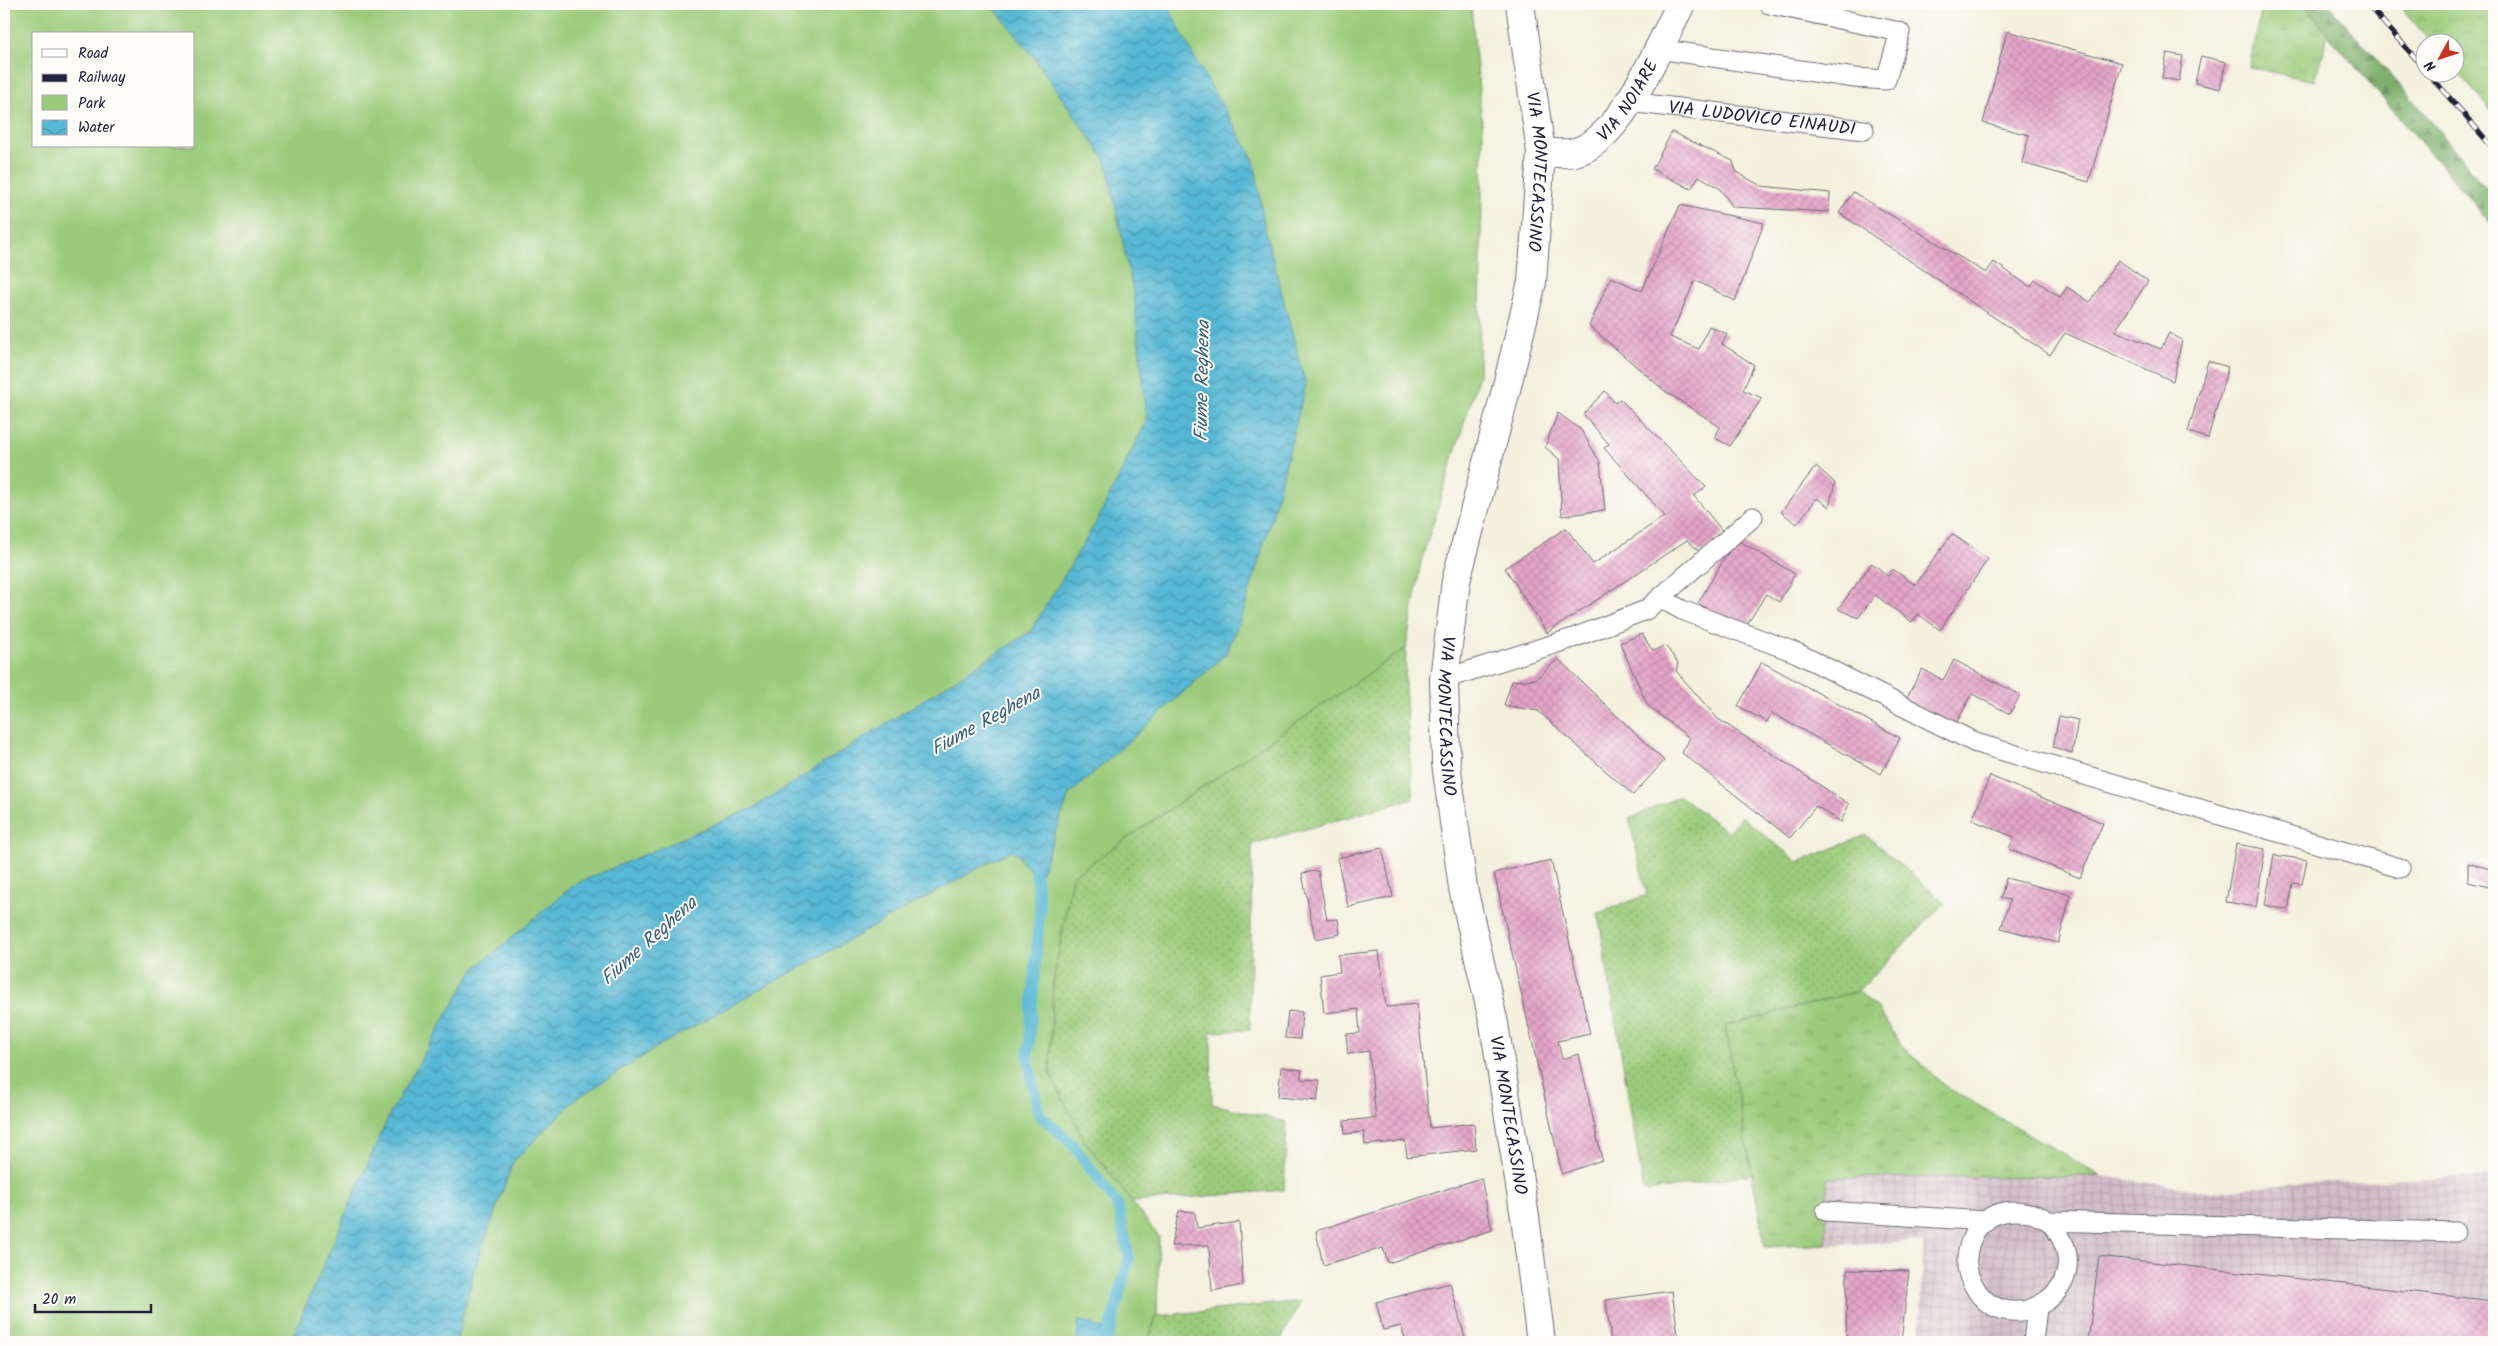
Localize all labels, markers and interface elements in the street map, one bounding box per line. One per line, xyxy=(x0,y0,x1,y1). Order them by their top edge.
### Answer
legend xyxy=(32,32,195,148)
north arrow xyxy=(2416,32,2466,82)
text: Road xyxy=(78,42,109,66)
street label: VIA NOIARE xyxy=(1591,54,1667,150)
text: N xyxy=(2419,55,2442,76)
text: Railway xyxy=(78,66,126,90)
street label: VIA MONTECASSINO xyxy=(1517,90,1554,253)
text: Park xyxy=(78,92,106,116)
street label: VIA LUDOVICO EINAUDI xyxy=(1667,94,1857,145)
text: Water xyxy=(78,116,115,140)
water label: Fiume Reghena xyxy=(1187,319,1219,442)
street label: VIA MONTECASSINO xyxy=(1428,634,1463,798)
water label: Fiume Reghena xyxy=(926,679,1047,764)
water label: Fiume Reghena xyxy=(594,889,705,993)
street label: VIA MONTECASSINO xyxy=(1480,1034,1534,1197)
scale bar xyxy=(35,1281,151,1313)
text: 20 m xyxy=(42,1288,76,1312)

